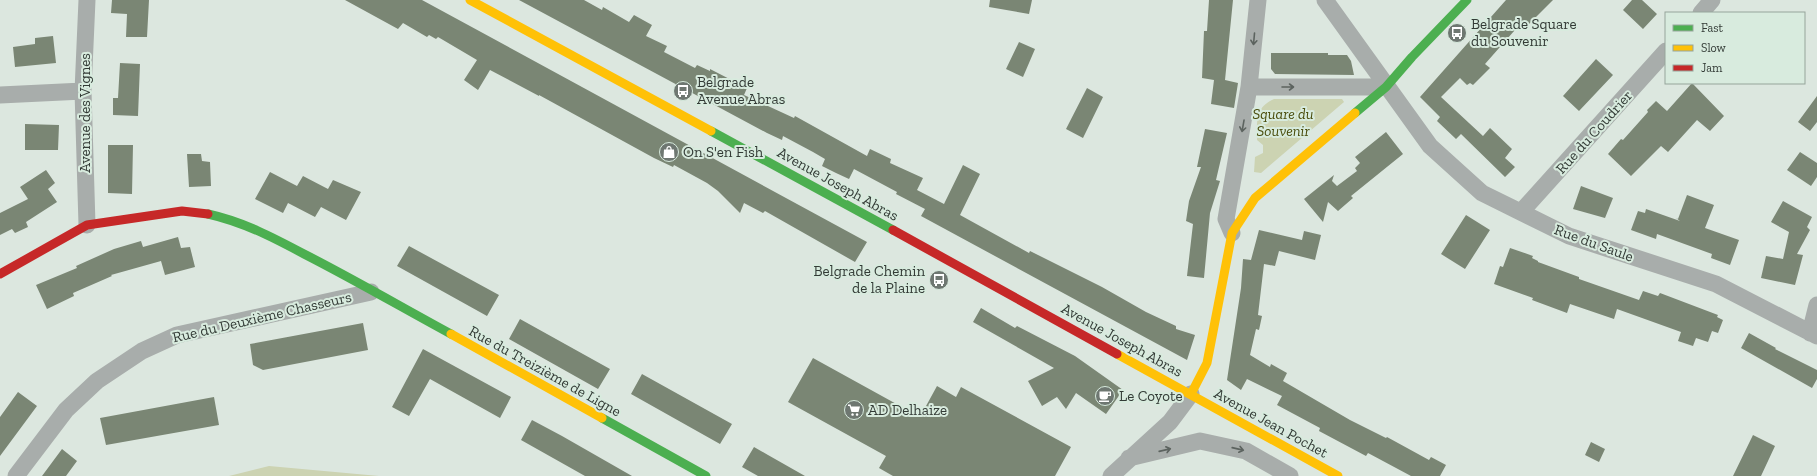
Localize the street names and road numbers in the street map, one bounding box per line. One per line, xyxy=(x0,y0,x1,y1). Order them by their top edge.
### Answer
street label: Avenue des Vignes xyxy=(76,53,94,173)
street label: Rue du Coudrier xyxy=(1552,87,1636,177)
street label: Avenue Joseph Abras xyxy=(774,143,902,225)
street label: Rue du Saule xyxy=(1552,220,1636,266)
street label: Rue du Deuxième Chasseurs xyxy=(171,288,353,346)
street label: Avenue Joseph Abras xyxy=(1058,299,1186,381)
street label: Rue du Treizième de Ligne xyxy=(466,322,624,420)
street label: Avenue Jean Pochet xyxy=(1211,384,1331,462)

